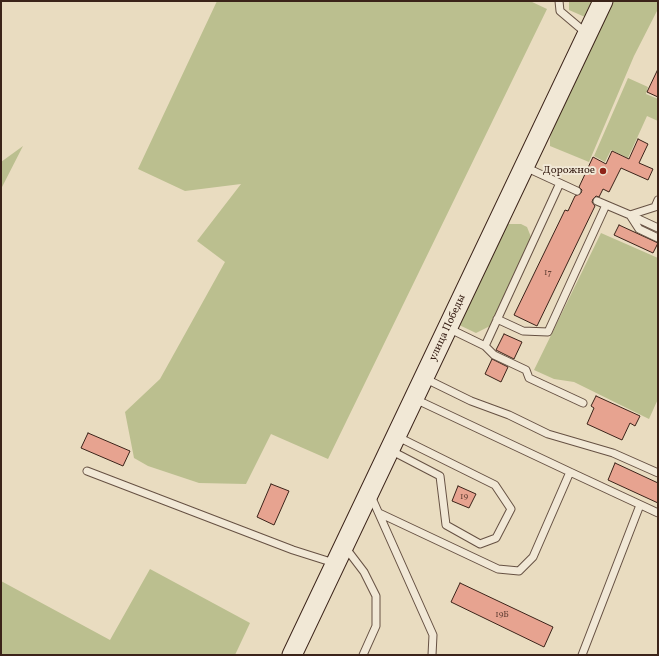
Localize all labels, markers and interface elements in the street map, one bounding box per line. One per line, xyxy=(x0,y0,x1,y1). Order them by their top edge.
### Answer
place label: Дорожное xyxy=(543,164,595,178)
marker: Дорожное xyxy=(598,166,608,176)
house number: 17 xyxy=(544,268,552,278)
street label: улица Победы xyxy=(427,293,469,363)
house number: 19 xyxy=(460,492,468,502)
house number: 19Б xyxy=(495,610,509,620)

